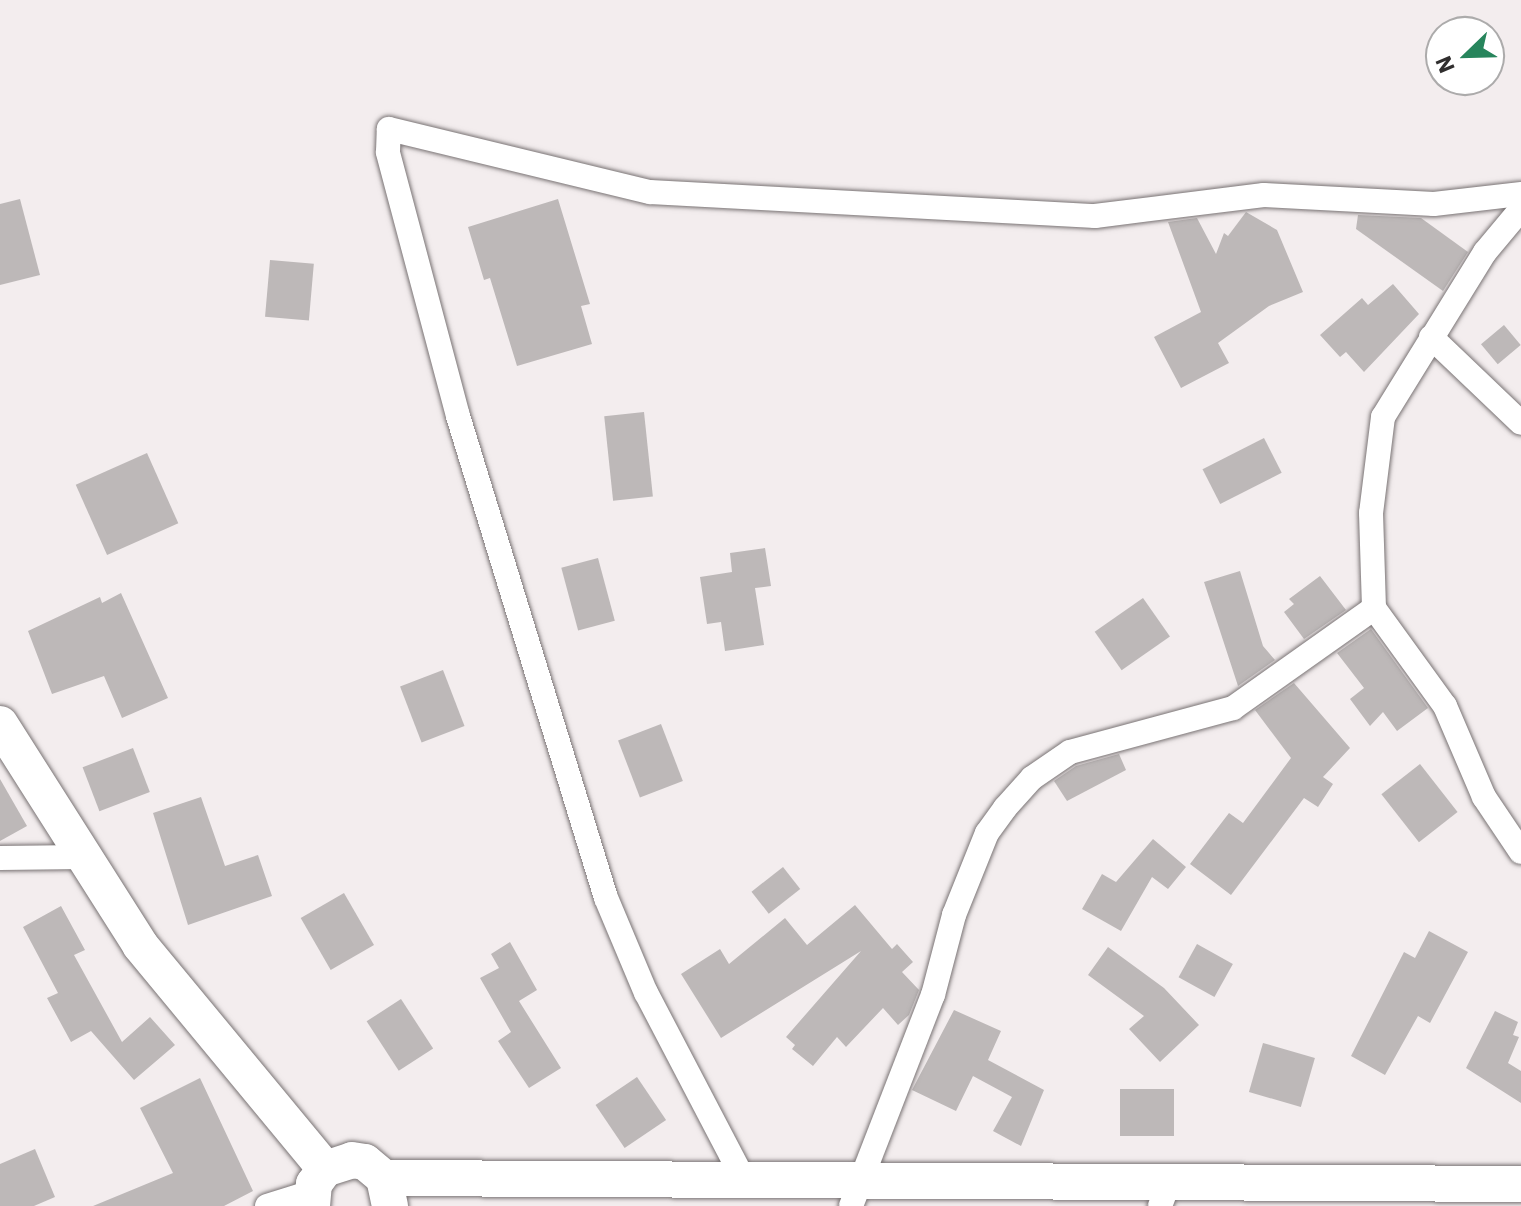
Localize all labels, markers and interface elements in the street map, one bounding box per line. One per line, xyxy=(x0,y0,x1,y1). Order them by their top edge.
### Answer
north arrow xyxy=(1425,16,1505,96)
text: N xyxy=(1428,52,1461,78)

